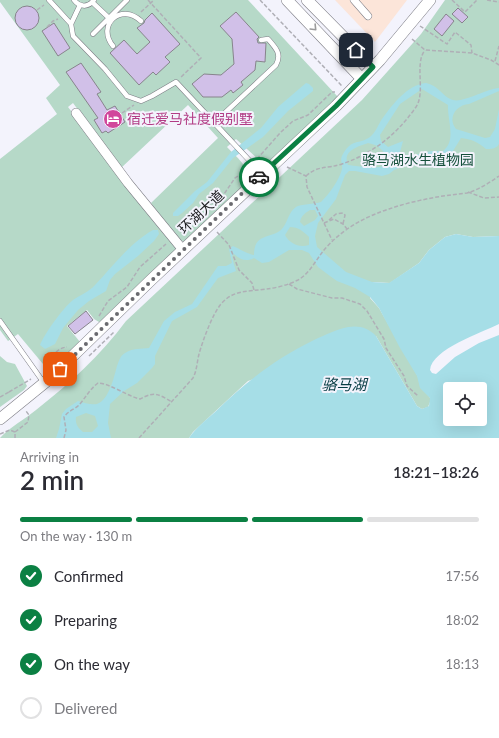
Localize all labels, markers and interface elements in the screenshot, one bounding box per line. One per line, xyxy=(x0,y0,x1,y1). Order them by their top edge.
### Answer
one-way arrow xyxy=(309,23,316,31)
pin xyxy=(339,33,373,67)
icon: home xyxy=(345,39,367,61)
hotel icon: 宿迁爱马社度假别墅 xyxy=(102,108,124,130)
place label: 宿迁爱马社度假别墅 xyxy=(127,110,253,127)
park label: 骆马湖水生植物园 xyxy=(362,151,474,168)
courier xyxy=(239,157,279,197)
icon: car xyxy=(248,166,270,188)
street label: 环湖大道 xyxy=(174,186,227,237)
pin xyxy=(43,352,77,386)
icon: bag xyxy=(49,358,71,380)
water label: 骆马湖 xyxy=(321,375,368,393)
map controls xyxy=(443,382,487,426)
button: locate xyxy=(443,382,487,426)
text: Arriving in xyxy=(20,449,79,465)
text: 18:21–18:26 xyxy=(393,463,479,481)
text: 2 min xyxy=(20,464,84,496)
text: On the way · 130 m xyxy=(20,528,132,544)
icon: check xyxy=(20,565,42,587)
text: Confirmed xyxy=(54,567,123,585)
text: 17:56 xyxy=(446,568,479,584)
icon: check xyxy=(20,609,42,631)
text: Preparing xyxy=(54,611,117,629)
text: 18:02 xyxy=(446,612,479,628)
icon: check xyxy=(20,653,42,675)
text: On the way xyxy=(54,655,130,673)
text: 18:13 xyxy=(446,656,479,672)
text: Delivered xyxy=(54,699,117,717)

